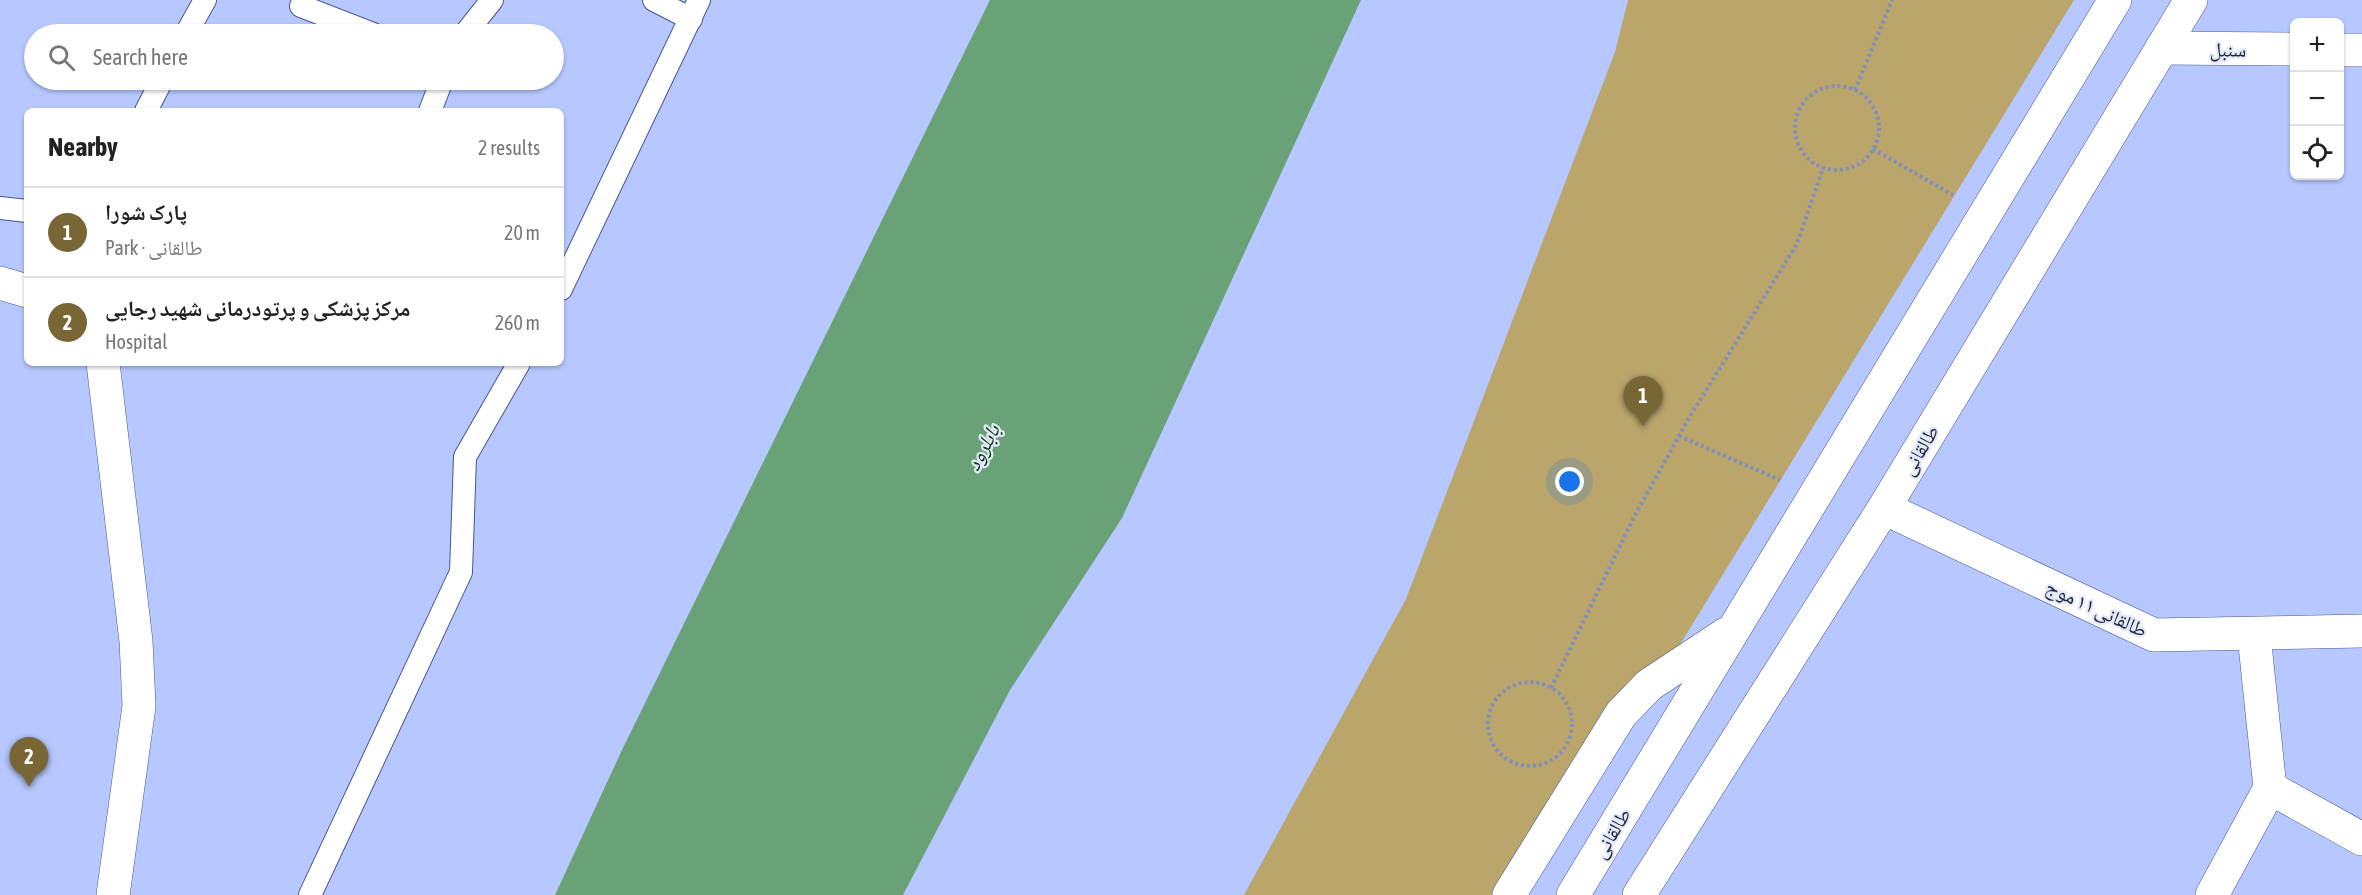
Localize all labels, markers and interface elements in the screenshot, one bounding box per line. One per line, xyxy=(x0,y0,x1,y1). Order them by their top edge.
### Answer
map controls xyxy=(2290,18,2344,180)
button: + xyxy=(2290,18,2344,72)
search box xyxy=(24,24,564,90)
street label: سنبل xyxy=(2209,37,2247,62)
icon: search xyxy=(45,41,78,74)
text: Search here xyxy=(93,44,188,70)
button: − xyxy=(2290,72,2344,126)
button: locate xyxy=(2290,126,2344,180)
text: Nearby xyxy=(48,132,118,162)
text: 2 results xyxy=(478,136,540,159)
text: پارک شورا xyxy=(105,199,187,225)
text: 1 xyxy=(63,221,72,244)
text: 20 m xyxy=(504,221,540,244)
text: Park · طالقانی xyxy=(105,236,203,259)
text: مرکز پزشکی و پرتودرمانی شهید رجایی xyxy=(105,295,410,321)
text: 2 xyxy=(63,311,72,334)
text: 260 m xyxy=(495,311,540,334)
text: Hospital xyxy=(105,330,168,353)
pin: 1 xyxy=(1624,376,1662,426)
water label: بابلرود xyxy=(960,420,1005,475)
street label: طالقانی xyxy=(1895,421,1944,480)
your location xyxy=(1555,467,1584,496)
street label: طالقانی ۱۱ موج xyxy=(2042,575,2151,643)
pin: 2 xyxy=(9,738,48,787)
street label: طالقانی xyxy=(1587,804,1636,863)

